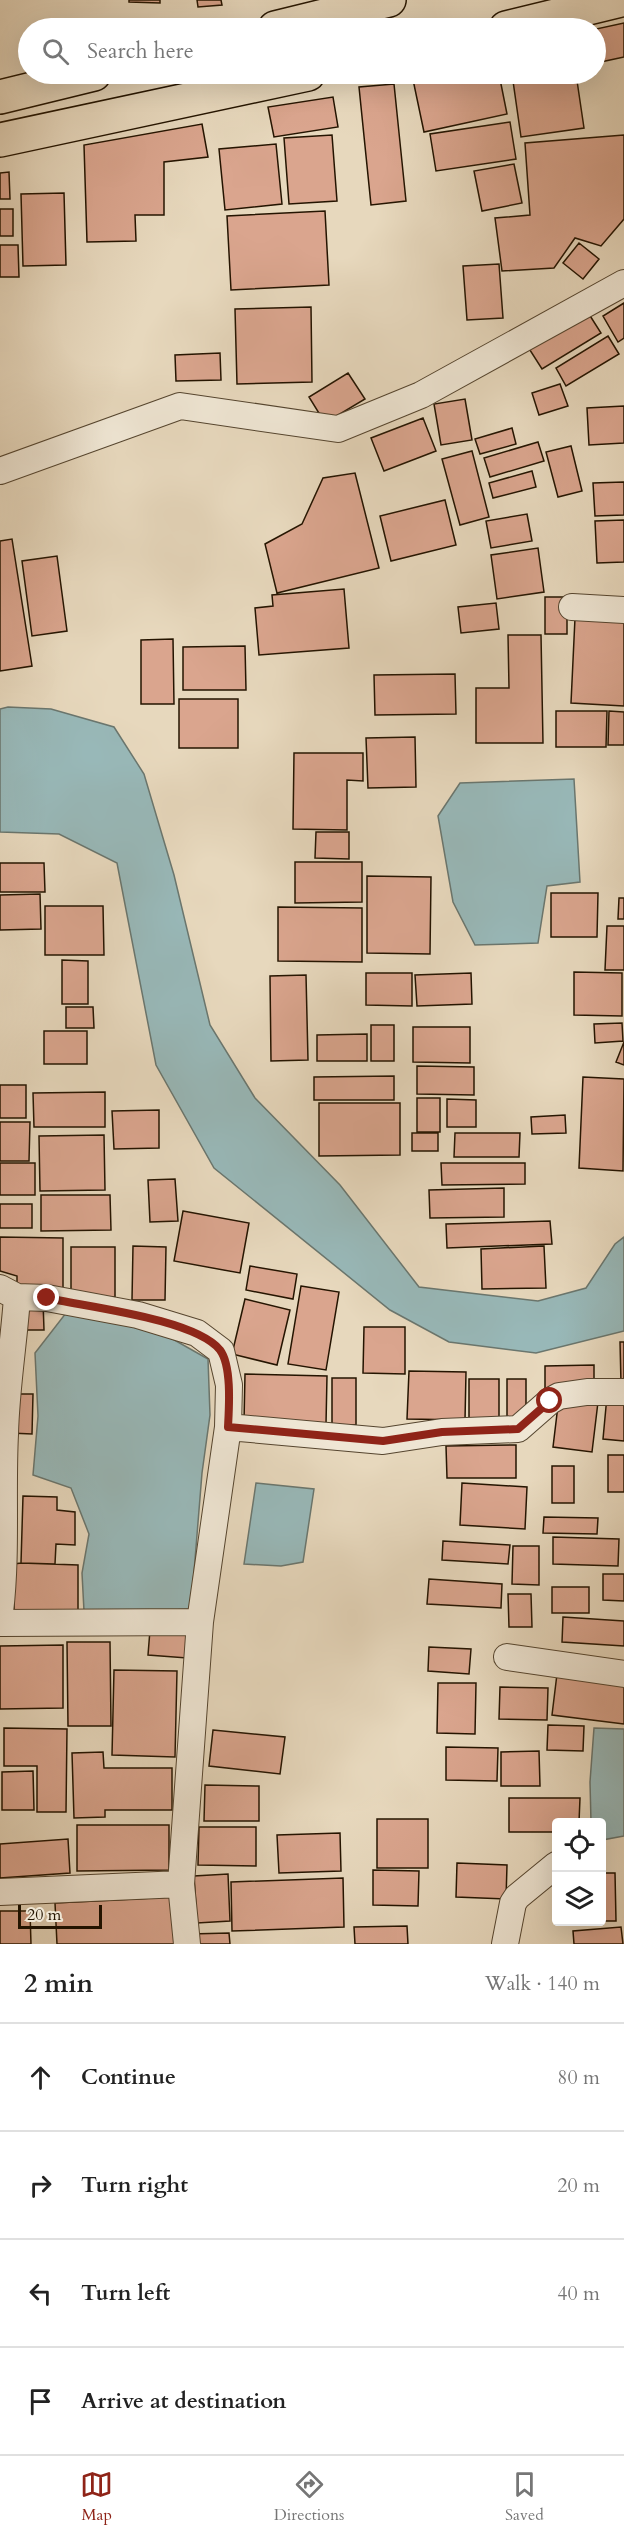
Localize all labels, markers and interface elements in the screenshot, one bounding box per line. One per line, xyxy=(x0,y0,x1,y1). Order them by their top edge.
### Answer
search box xyxy=(18,18,606,84)
icon: search xyxy=(39,35,72,68)
text: Search here xyxy=(87,36,194,66)
route end xyxy=(33,1284,59,1310)
route start xyxy=(536,1387,562,1413)
map controls xyxy=(552,1818,606,1926)
button: locate xyxy=(552,1818,606,1872)
button: layers xyxy=(552,1872,606,1926)
scale bar xyxy=(18,1902,102,1930)
text: 20 m xyxy=(27,1904,61,1926)
text: 2 min xyxy=(24,1966,93,2001)
text: Walk · 140 m xyxy=(485,1970,600,1997)
icon: ahead xyxy=(24,2061,57,2094)
text: Continue xyxy=(81,2062,176,2092)
text: 80 m xyxy=(557,2064,600,2091)
icon: right xyxy=(24,2169,57,2202)
text: Turn right xyxy=(81,2170,188,2200)
text: 20 m xyxy=(557,2172,600,2199)
icon: left xyxy=(24,2277,57,2310)
text: Turn left xyxy=(81,2278,170,2308)
text: 40 m xyxy=(557,2280,600,2307)
icon: arrive xyxy=(24,2385,57,2418)
text: Arrive at destination xyxy=(81,2386,286,2416)
tab: Map xyxy=(80,2468,113,2526)
tab: Directions xyxy=(274,2468,344,2526)
tab: Saved xyxy=(505,2468,544,2526)

